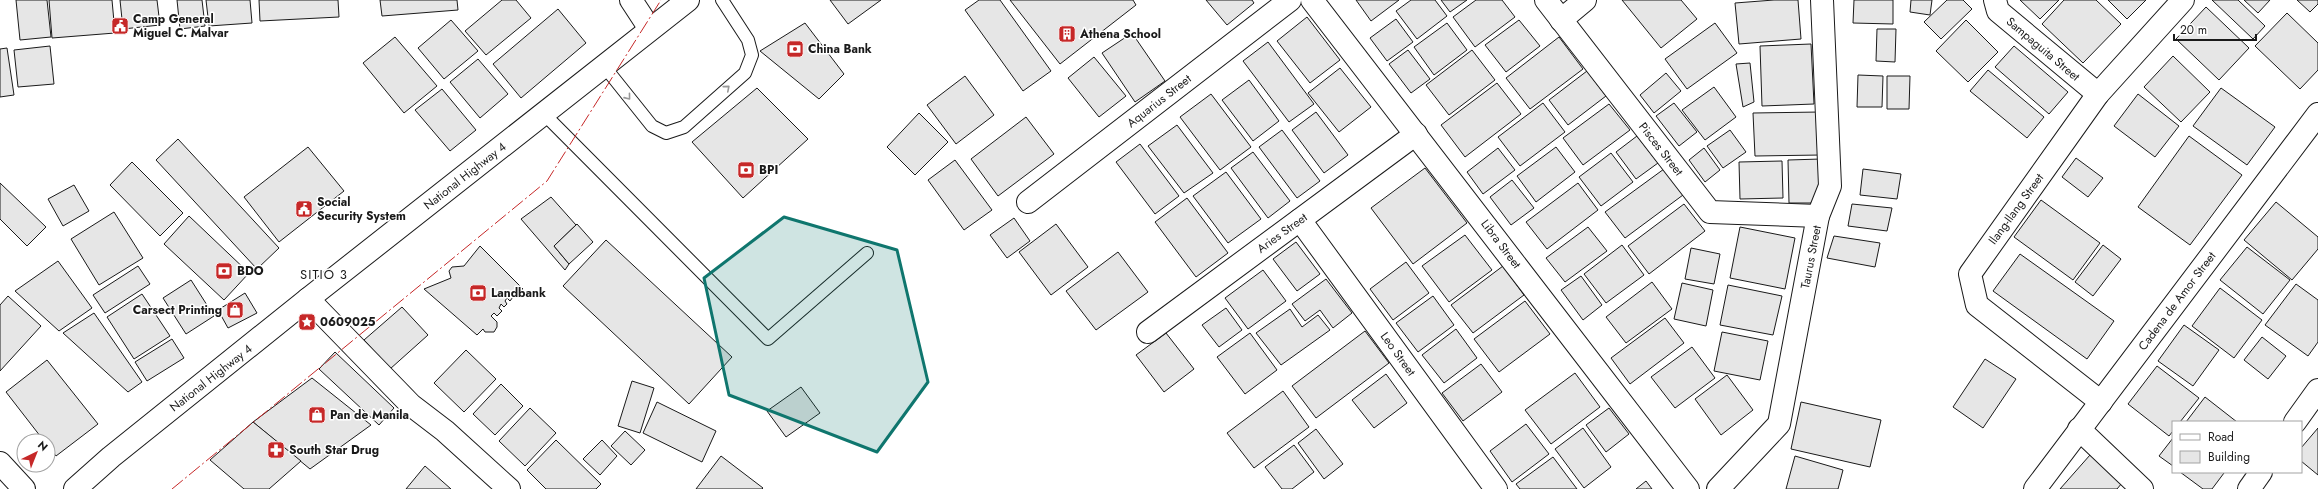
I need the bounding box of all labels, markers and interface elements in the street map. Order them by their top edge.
place label: Camp General Miguel C. Malvar [133,10,229,42]
street label: Sampaguita Street [2002,13,2084,85]
public building icon: Camp General Miguel C. Malvar [110,16,130,36]
scale bar [2174,16,2256,42]
text: 20 m [2180,21,2207,39]
building icon: Athena School [1057,24,1077,44]
place label: Athena School [1079,25,1161,43]
bank icon: China Bank [785,39,805,59]
place label: China Bank [808,40,872,58]
street label: Aquarius Street [1123,70,1195,132]
one-way arrow [722,86,730,93]
one-way arrow [623,92,630,99]
street label: Pisces Street [1634,118,1688,180]
street label: National Highway 4 [420,138,510,214]
bank icon: BPI [736,160,756,180]
place label: BPI [759,161,778,179]
street label: Ilang-Ilang Street [1984,170,2048,248]
place label: Social Security System [317,193,406,225]
public building icon: Social Security System [294,199,314,219]
street label: Aries Street [1253,208,1311,257]
street label: Libra Street [1477,216,1526,272]
street label: Taurus Street [1796,224,1826,290]
street label: Cadena de Amor Street [2134,248,2220,354]
bank icon: BDO [214,261,234,281]
place label: BDO [237,262,264,280]
district label: SITIO 3 [300,265,348,284]
bank icon: Landbank [468,283,488,303]
place label: Landbank [491,284,546,302]
shop icon: Carsect Printing [225,300,245,320]
place label: Carsect Printing [133,301,222,319]
place icon: 0609025 [297,312,317,332]
place label: 0609025 [320,313,376,331]
street label: Leo Street [1376,328,1420,380]
street label: National Highway 4 [166,340,256,416]
shop icon: Pan de Manila [307,405,327,425]
place label: Pan de Manila [330,406,409,424]
legend [2172,421,2302,473]
text: Road [2208,428,2234,446]
north arrow [16,433,56,473]
text: N [34,437,51,455]
pharmacy icon: South Star Drug [266,440,286,460]
place label: South Star Drug [289,441,379,459]
text: Building [2208,448,2250,466]

